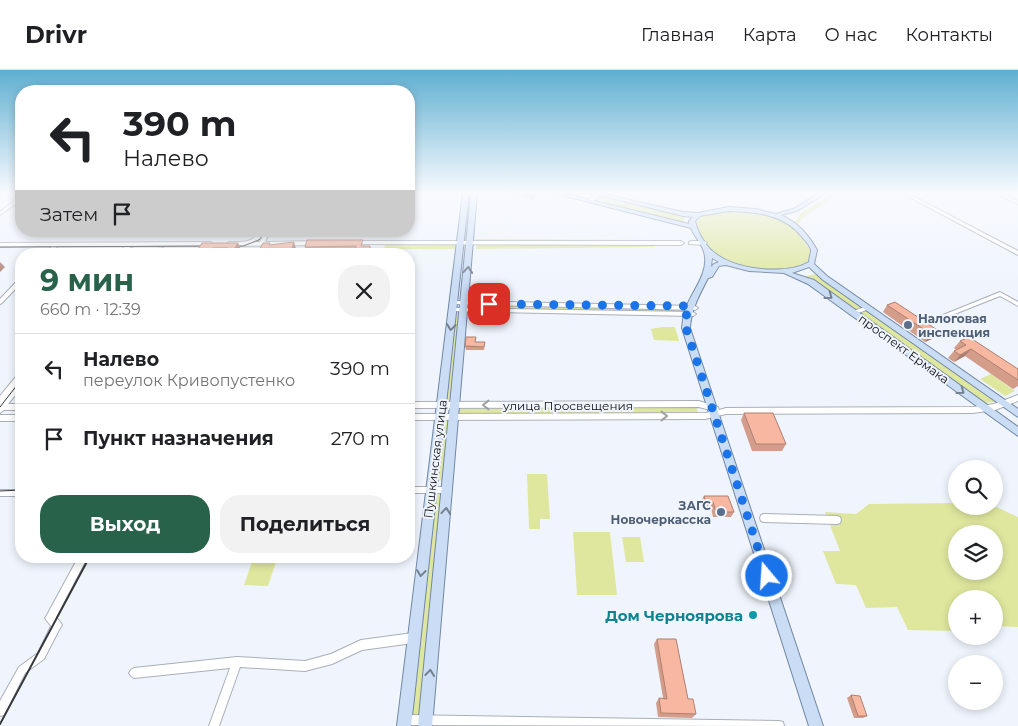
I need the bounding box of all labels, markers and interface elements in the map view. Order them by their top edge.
text: Drivr [25,20,87,49]
text: Главная [641,24,715,46]
text: Карта [743,24,797,46]
text: О нас [825,24,877,46]
text: Контакты [905,24,993,46]
text: 390 m [123,102,236,145]
icon: left [40,105,105,170]
text: Налево [123,145,209,172]
icon: arrive [108,200,136,228]
text: Затем [40,203,98,226]
text: 9 мин [40,262,134,299]
button: close [338,265,390,317]
one-way arrow [462,265,473,273]
pin [468,283,510,325]
icon: arrive [475,290,503,318]
one-way arrow [823,290,832,298]
text: 660 m · 12:39 [40,300,141,319]
street label: проспект Ермака [856,311,952,387]
place label: Налоговая инспекция [918,311,990,340]
marker: Налоговая инспекция [902,319,914,331]
one-way arrow [446,323,457,331]
text: Налево [83,348,159,371]
icon: left [40,355,68,383]
text: 390 m [330,357,390,380]
text: переулок Кривопустенко [83,371,295,390]
one-way arrow [955,385,964,393]
street label: улица Просвещения [502,398,633,413]
street label: Пушкинская улица [420,399,450,519]
one-way arrow [481,400,489,410]
one-way arrow [660,411,668,421]
icon: arrive [40,425,68,453]
text: Пункт назначения [83,427,274,450]
text: 270 m [331,427,390,450]
map controls [948,460,1003,710]
button: search [948,460,1003,515]
button: Выход [40,495,210,553]
button: Поделиться [220,495,390,553]
place label: ЗАГС Новочеркасска [611,498,711,527]
marker: ЗАГС Новочеркасска [715,506,727,518]
one-way arrow [440,507,451,515]
button: layers [948,525,1003,580]
position arrow [740,549,792,601]
one-way arrow [416,569,427,577]
button: + [948,590,1003,645]
place label: Дом Черноярова [605,606,743,625]
marker: Дом Черноярова [747,609,759,621]
button: − [948,655,1003,710]
one-way arrow [424,668,435,676]

